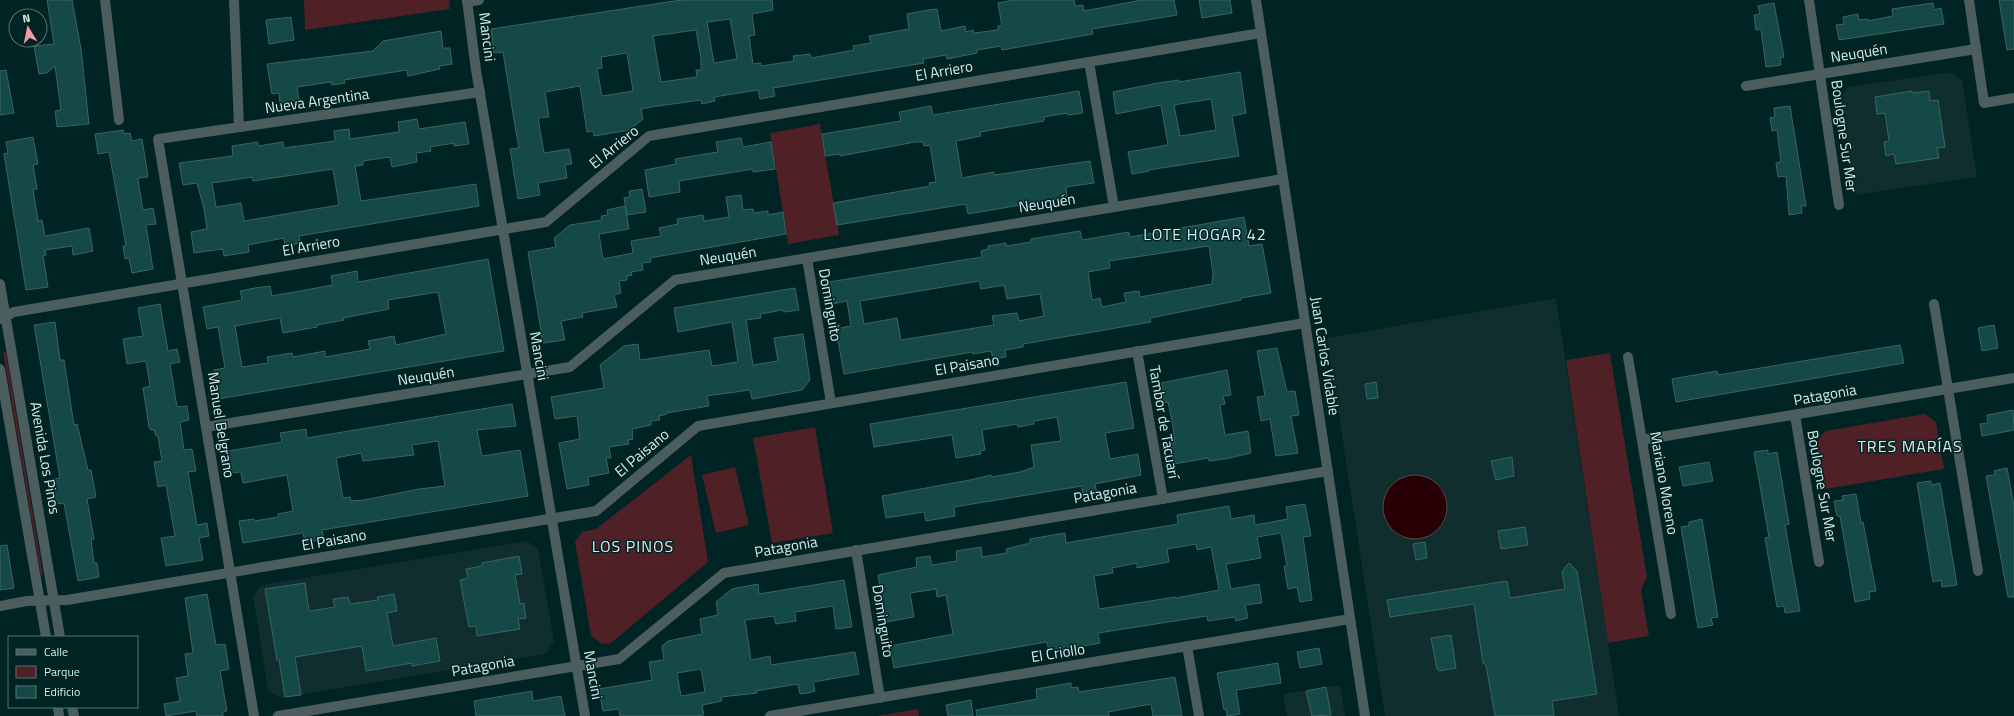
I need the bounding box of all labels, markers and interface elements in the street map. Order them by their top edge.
north arrow [8,8,48,48]
text: N [21,10,31,27]
street label: Mancini [473,11,502,63]
street label: Neuquén [1829,37,1889,68]
street label: El Arriero [913,54,975,87]
street label: Boulogne Sur Mer [1825,78,1864,193]
street label: Nueva Argentina [263,82,371,119]
street label: El Arriero [584,119,644,174]
street label: Neuquén [1017,187,1077,218]
district label: LOTE HOGAR 42 [1143,222,1267,246]
street label: El Arriero [280,229,342,262]
street label: Neuquén [698,240,758,271]
street label: Dominguito [813,267,848,343]
street label: Juan Carlos Vidable [1305,295,1346,417]
street label: Mancini [524,330,555,382]
street label: El Paisano [933,348,1001,381]
street label: Neuquén [396,360,456,391]
street label: Tambor de Tacuarí [1143,364,1186,482]
street label: Manuel Belgrano [202,370,241,480]
street label: Patagonia [1792,378,1859,411]
street label: Avenida Los Pinos [24,400,67,516]
street label: El Paisano [609,423,674,482]
street label: Boulogne Sur Mer [1801,428,1844,544]
street label: Mariano Moreno [1644,429,1685,536]
district label: TRES MARÍAS [1857,434,1963,458]
street label: Patagonia [1072,476,1139,509]
street label: El Paisano [300,523,368,556]
street label: Patagonia [753,530,820,563]
district label: LOS PINOS [592,534,674,558]
street label: Dominguito [866,583,901,659]
legend [8,636,138,708]
street label: El Criollo [1029,637,1087,668]
text: Calle [44,642,68,661]
street label: Patagonia [450,649,517,682]
street label: Mancini [578,649,609,701]
text: Parque [44,662,80,681]
text: Edificio [44,682,80,701]

